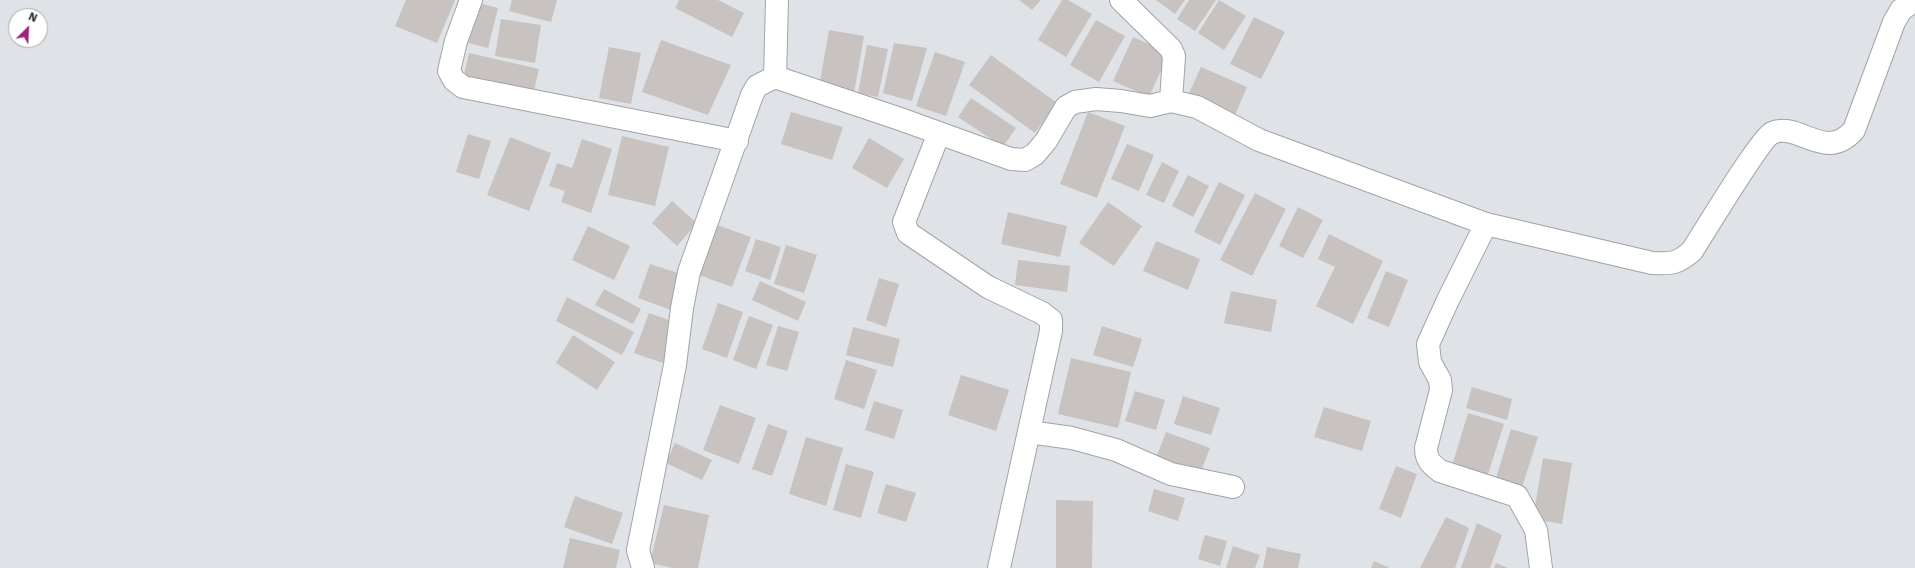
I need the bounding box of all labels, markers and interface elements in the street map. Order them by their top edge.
north arrow [8,8,48,48]
text: N [26,10,39,25]

